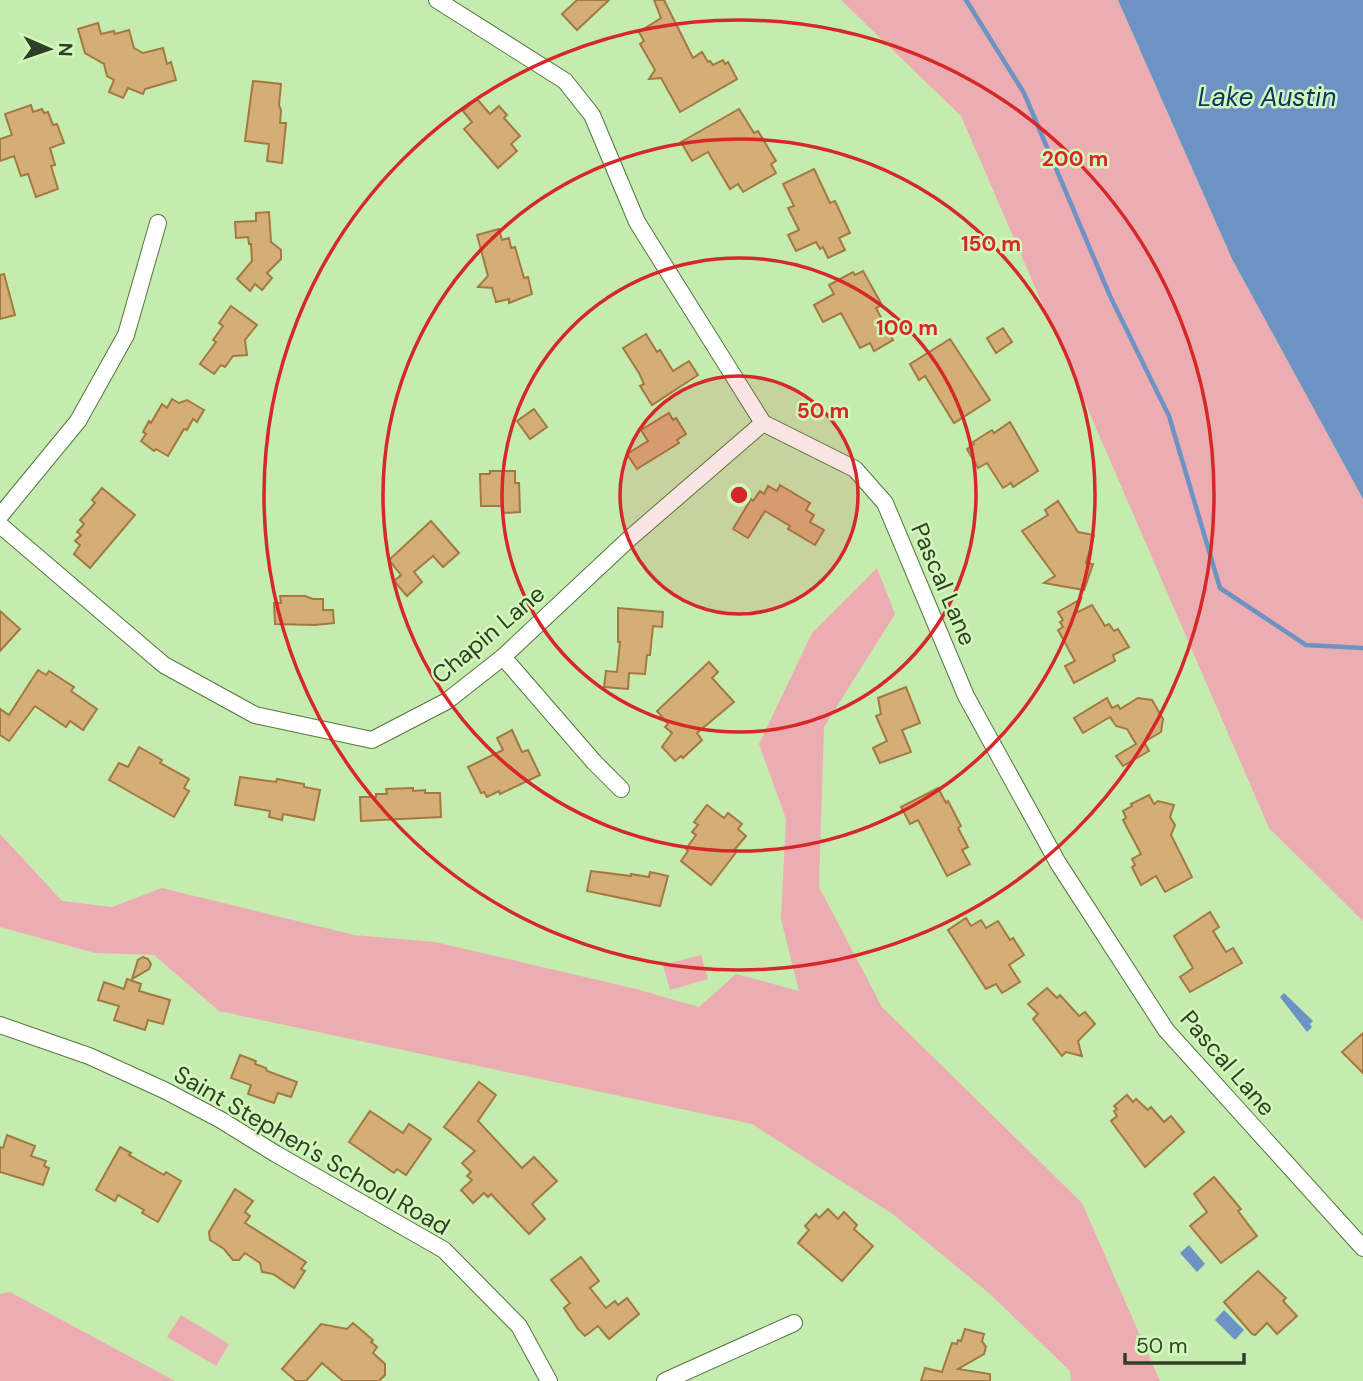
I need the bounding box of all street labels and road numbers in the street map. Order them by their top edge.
street label: Pascal Lane [904,518,984,650]
street label: Chapin Lane [425,578,551,690]
street label: Pascal Lane [1174,1004,1282,1122]
street label: Saint Stephen's School Road [168,1058,456,1242]

